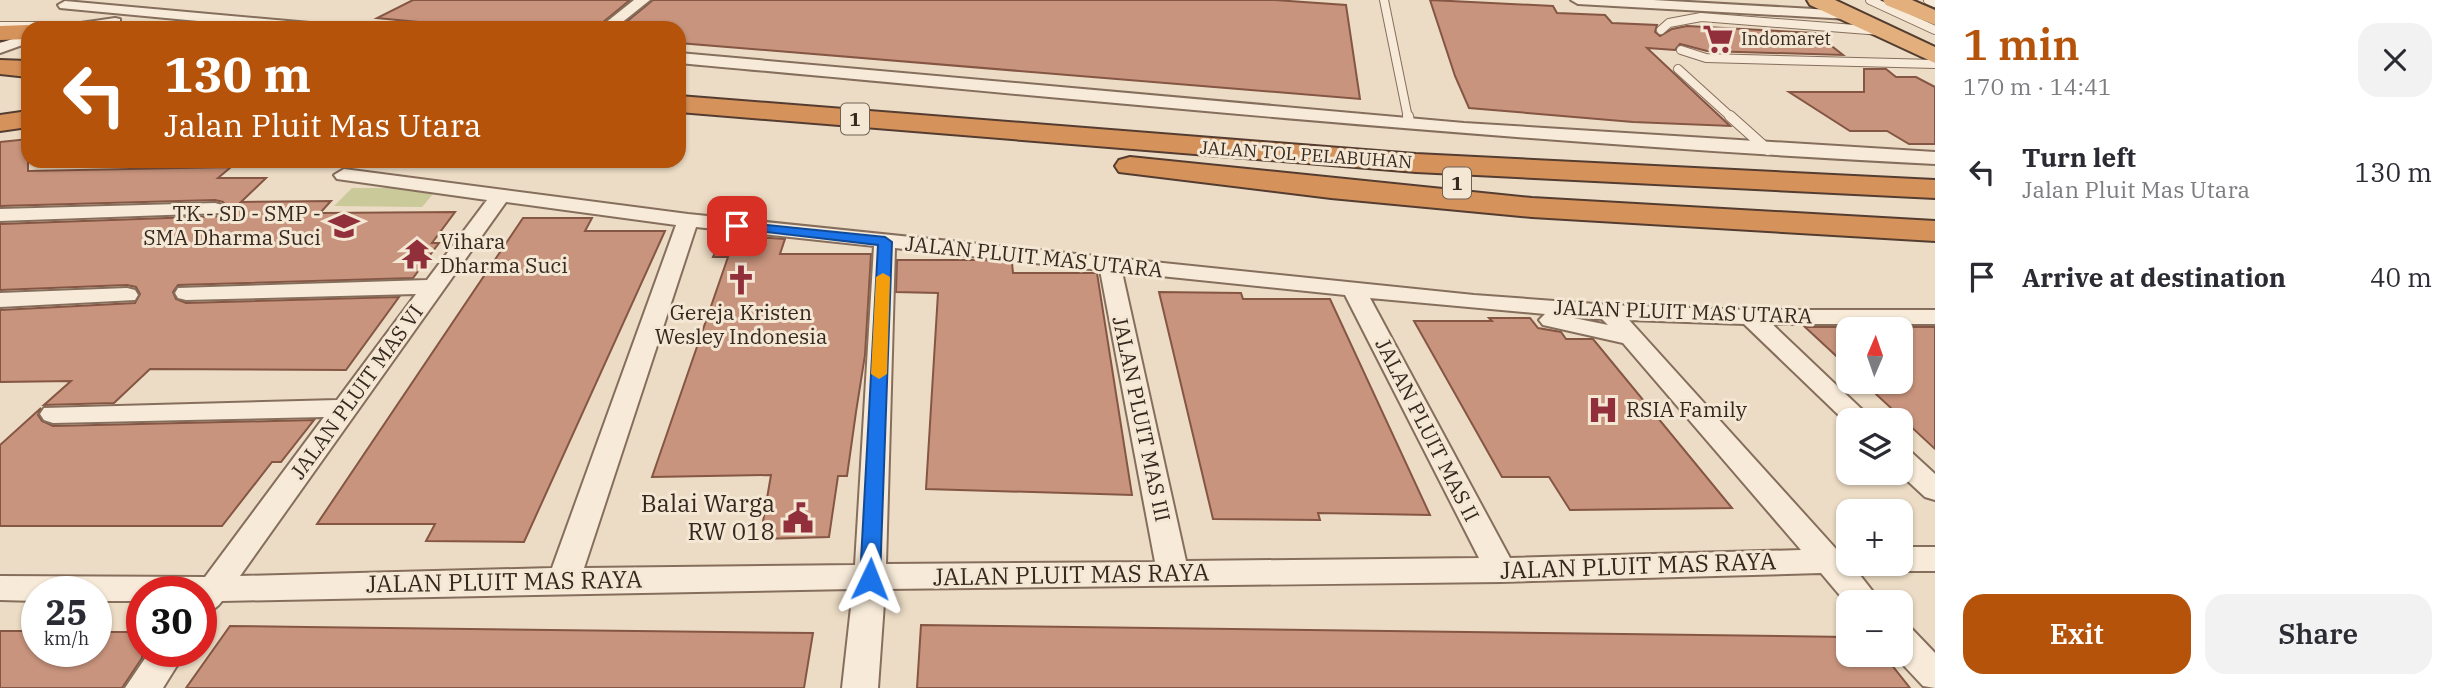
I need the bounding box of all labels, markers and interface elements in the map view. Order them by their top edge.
text: 1 min [1963,17,2080,72]
supermarket icon: Indomaret [1701,22,1735,56]
button: close [2358,23,2432,97]
place label: Indomaret [1741,27,1831,50]
text: 130 m [164,42,311,105]
icon: left [49,49,140,140]
text: 170 m · 14:41 [1963,71,2112,101]
text: Jalan Pluit Mas Utara [164,104,481,146]
road number: 1 [841,104,869,134]
street label: JALAN TOL PELABUHAN [1199,136,1413,173]
text: Turn left [2022,140,2136,174]
icon: left [1963,153,2001,191]
text: 130 m [2354,155,2432,189]
road number: 1 [1443,168,1471,198]
text: Jalan Pluit Mas Utara [2022,174,2250,204]
pin [707,196,767,256]
place label: TK - SD - SMP - SMA Dharma Suci [143,199,321,251]
icon: arrive [718,207,756,245]
school or university icon: TK - SD - SMP - SMA Dharma Suci [327,209,361,243]
place label: Vihara Dharma Suci [440,227,568,279]
street label: JALAN PLUIT MAS UTARA [904,229,1165,284]
temple icon: Vihara Dharma Suci [400,237,434,271]
icon: arrive [1963,258,2001,296]
text: Arrive at destination [2022,260,2286,294]
text: 40 m [2370,260,2432,294]
church icon: Gereja Kristen Wesley Indonesia [724,263,758,297]
street label: JALAN PLUIT MAS UTARA [1553,292,1813,330]
place label: Gereja Kristen Wesley Indonesia [655,298,827,350]
street label: JALAN PLUIT MAS VI [283,299,429,484]
street label: JALAN PLUIT MAS III [1106,313,1177,524]
north arrow [1836,317,1913,394]
map controls [1836,317,1913,667]
street label: JALAN PLUIT MAS II [1369,333,1486,526]
hospital icon: RSIA Family [1586,393,1620,427]
place label: RSIA Family [1626,395,1748,423]
button: layers [1836,408,1913,485]
place label: Balai Warga RW 018 [641,487,775,547]
button: + [1836,499,1913,576]
public building icon: Balai Warga RW 018 [781,501,815,535]
position arrow [833,542,907,616]
street label: JALAN PLUIT MAS RAYA [1499,544,1777,586]
street label: JALAN PLUIT MAS RAYA [932,556,1210,592]
street label: JALAN PLUIT MAS RAYA [365,563,643,599]
speed limit sign: 30 [126,576,217,667]
text: 25 [45,589,88,635]
button: − [1836,590,1913,667]
button: Exit [1963,594,2191,674]
button: Share [2205,594,2432,674]
text: km/h [44,627,89,650]

